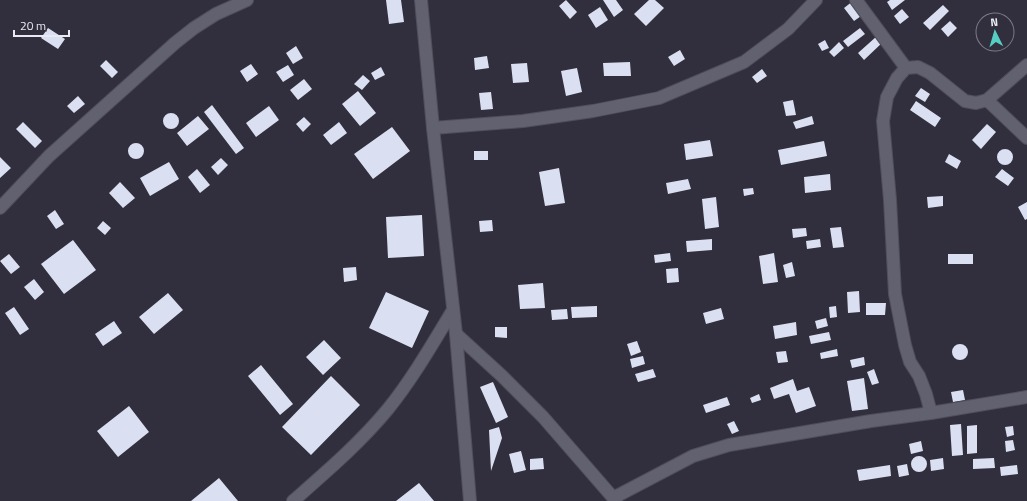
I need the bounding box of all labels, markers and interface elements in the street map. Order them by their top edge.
scale bar [14,12,69,38]
north arrow [975,12,1015,52]
text: N [990,14,999,30]
text: 20 m [20,16,46,35]

